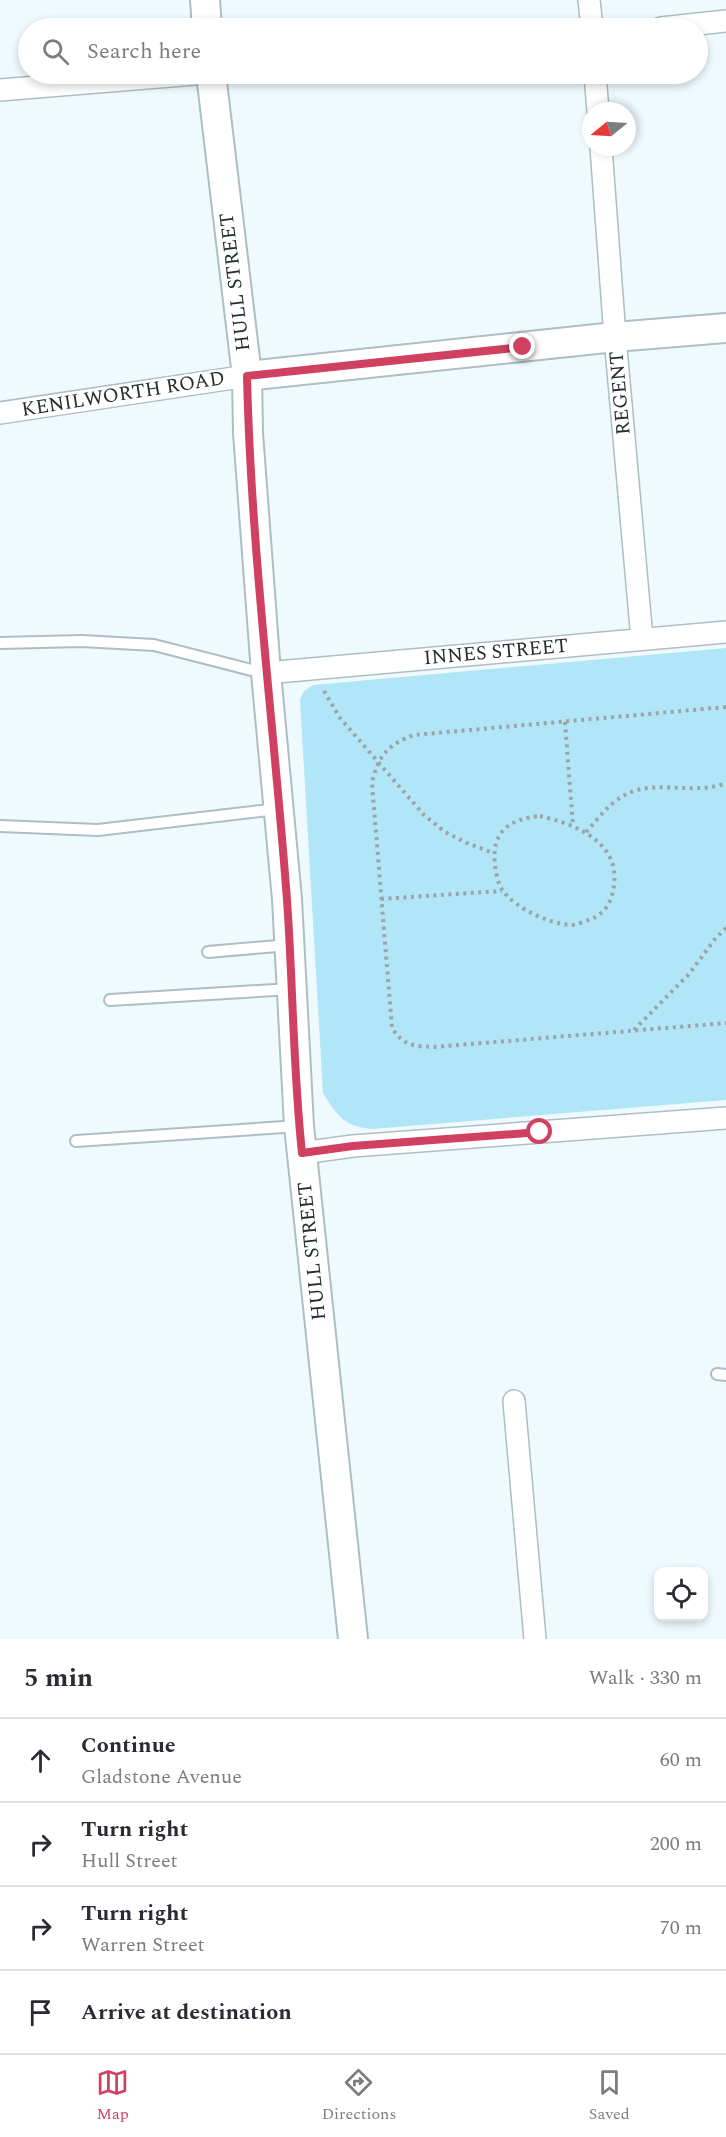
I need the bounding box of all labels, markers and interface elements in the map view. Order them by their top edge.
search box [18,18,708,84]
icon: search [39,35,72,68]
text: Search here [87,35,201,68]
north arrow [582,102,636,156]
street label: HULL STREET [212,211,258,353]
route end [509,333,535,359]
street label: REGENT [601,350,639,436]
street label: KENILWORTH ROAD [19,363,227,425]
street label: INNES STREET [423,631,569,673]
route start [526,1118,552,1144]
street label: HULL STREET [290,1180,334,1322]
map controls [654,1567,708,1621]
button: locate [654,1567,708,1621]
text: 5 min [24,1658,93,1698]
text: Walk · 330 m [589,1663,702,1693]
text: Continue [81,1729,176,1762]
icon: ahead [24,1744,57,1777]
text: 60 m [660,1745,702,1775]
text: Gladstone Avenue [81,1762,242,1792]
text: Turn right [81,1813,188,1846]
icon: right [24,1828,57,1861]
text: 200 m [650,1829,702,1859]
text: Hull Street [81,1846,178,1876]
text: Turn right [81,1897,188,1930]
icon: right [24,1912,57,1945]
text: 70 m [660,1913,702,1943]
text: Warren Street [81,1930,205,1960]
icon: arrive [24,1996,57,2029]
text: Arrive at destination [81,1996,292,2029]
tab: Map [96,2066,129,2126]
tab: Directions [322,2066,396,2126]
tab: Saved [589,2066,630,2126]

